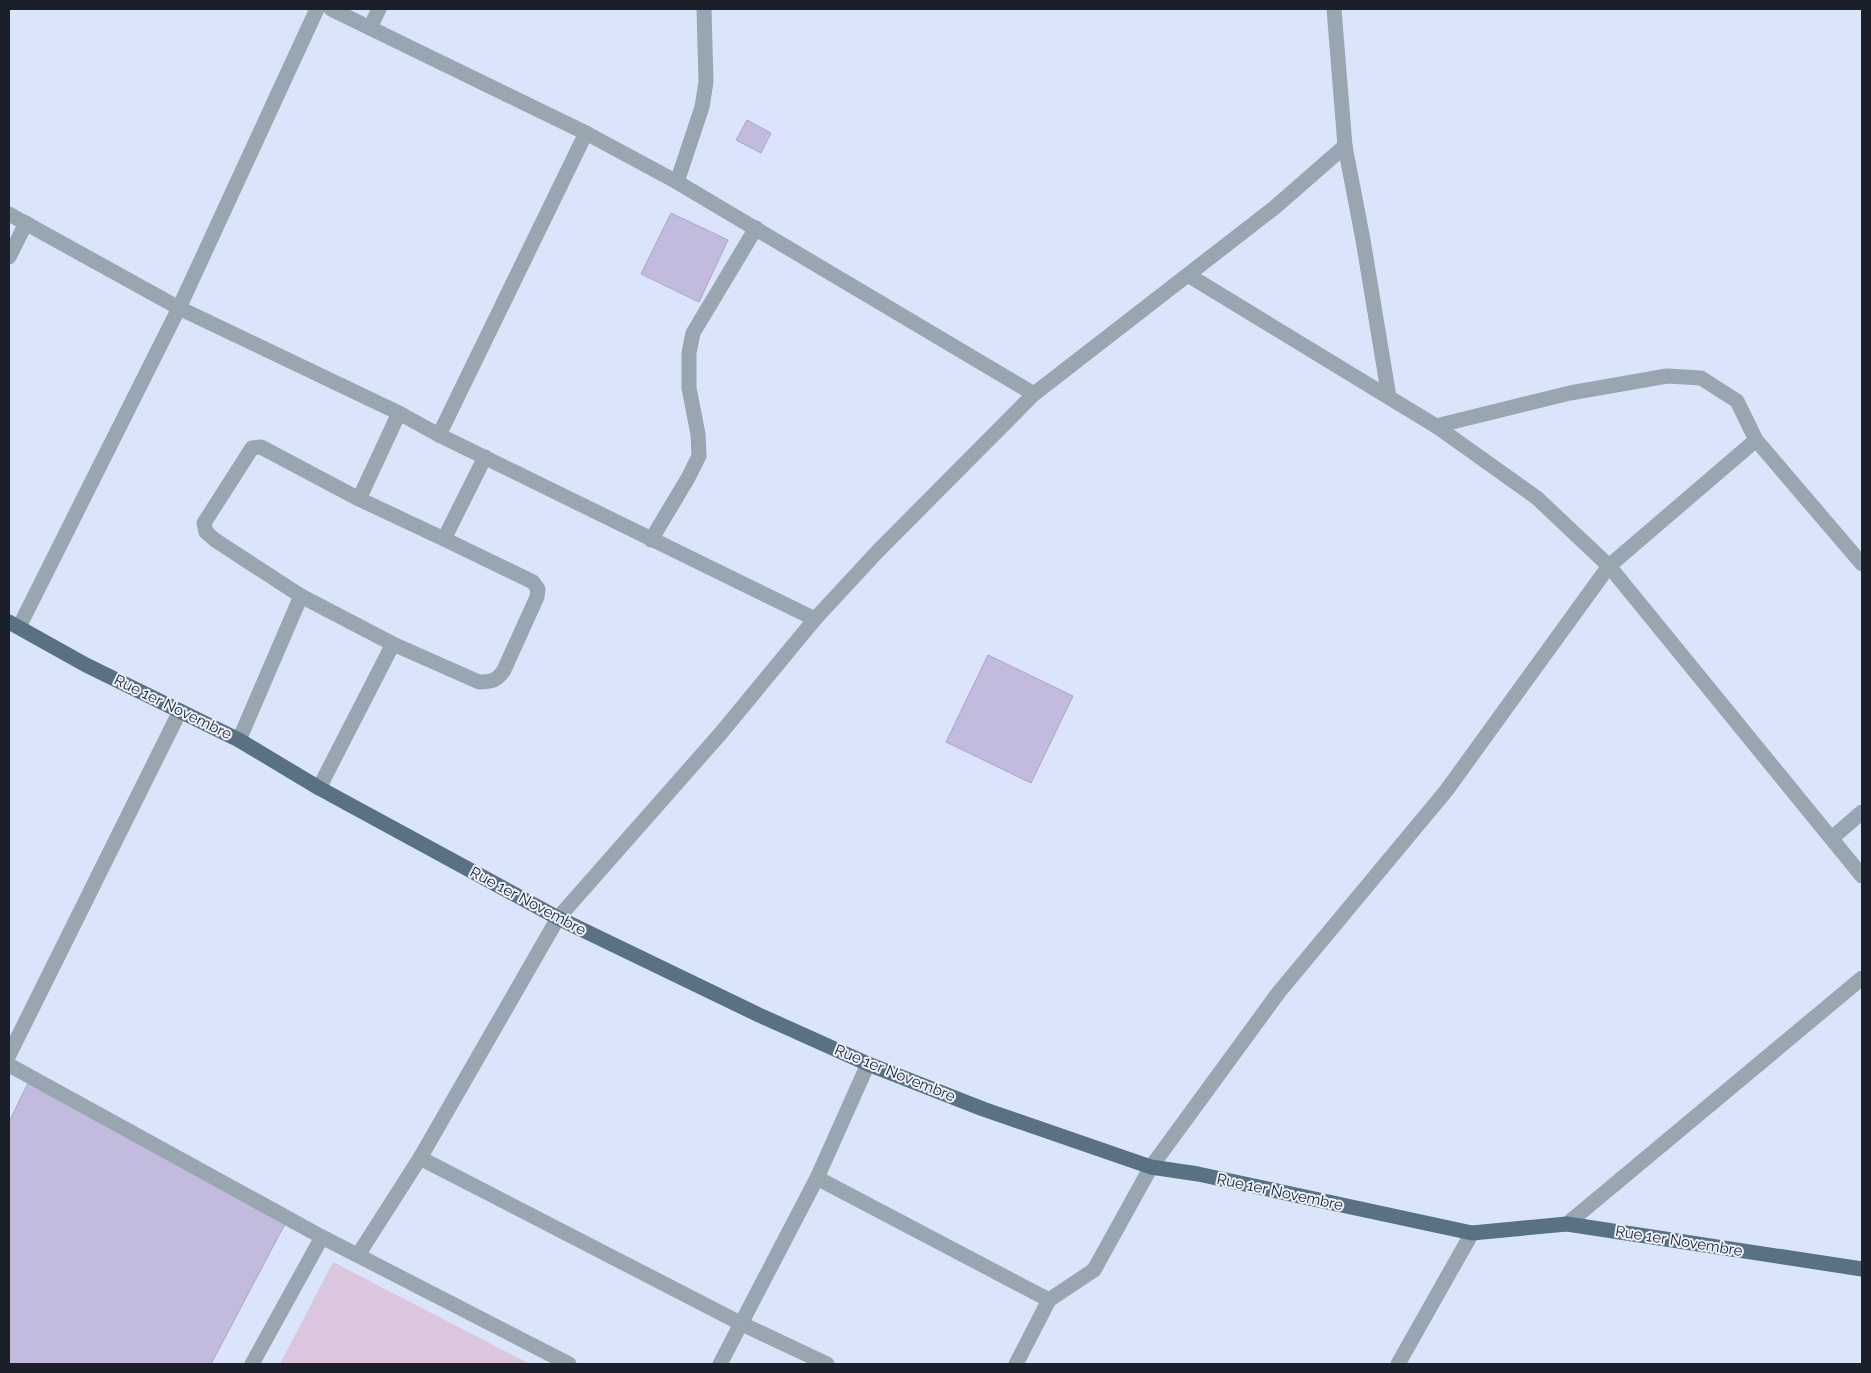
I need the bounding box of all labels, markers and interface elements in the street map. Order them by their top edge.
street label: Rue 1er Novembre [111,671,235,743]
street label: Rue 1er Novembre [467,863,589,939]
street label: Rue 1er Novembre [832,1041,958,1106]
street label: Rue 1er Novembre [1215,1170,1345,1214]
street label: Rue 1er Novembre [1614,1222,1744,1260]

